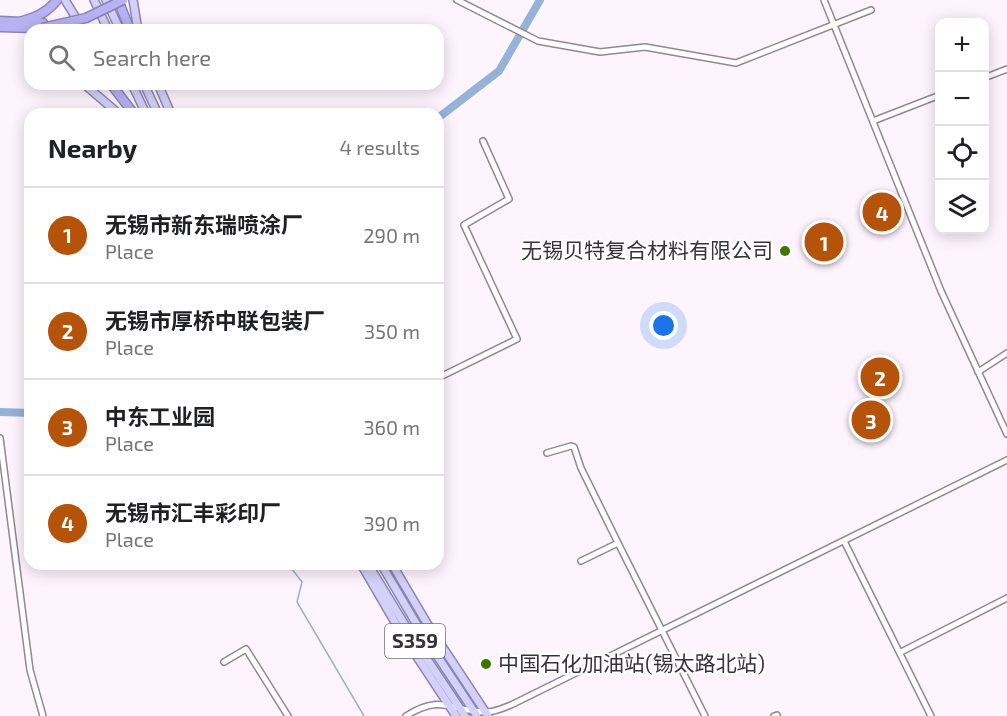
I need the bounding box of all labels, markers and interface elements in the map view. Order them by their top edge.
map controls [935,18,989,234]
button: + [935,18,989,72]
search box [24,24,444,90]
icon: search [45,41,78,74]
text: Search here [93,44,211,70]
button: − [935,72,989,126]
button: locate [935,126,989,180]
text: Nearby [48,132,137,163]
text: 4 results [340,135,420,159]
button: layers [935,180,989,234]
pin: 4 [862,190,902,234]
text: 无锡市新东瑞喷涂厂 [105,211,303,237]
pin: 1 [804,220,844,264]
text: 1 [63,223,72,247]
text: 290 m [363,223,420,247]
place label: 无锡贝特复合材料有限公司 [521,237,773,262]
text: Place [105,239,154,263]
marker: 无锡贝特复合材料有限公司 [778,244,792,258]
text: 无锡市厚桥中联包装厂 [105,307,325,333]
your location [649,311,678,340]
text: 2 [62,319,73,343]
text: 350 m [364,319,420,343]
text: Place [105,335,154,359]
pin: 2 [860,354,900,400]
pin: 3 [852,398,890,442]
text: 中东工业园 [105,403,215,429]
text: 3 [62,415,73,439]
text: 360 m [363,415,420,439]
text: Place [105,431,154,455]
text: 无锡市汇丰彩印厂 [105,499,281,525]
text: 4 [61,511,74,535]
text: 390 m [363,511,420,535]
text: Place [105,527,154,551]
road number: S359 [385,624,445,658]
place label: 中国石化加油站(锡太路北站) [498,650,765,675]
marker: 中国石化加油站(锡太路北站) [479,657,493,671]

